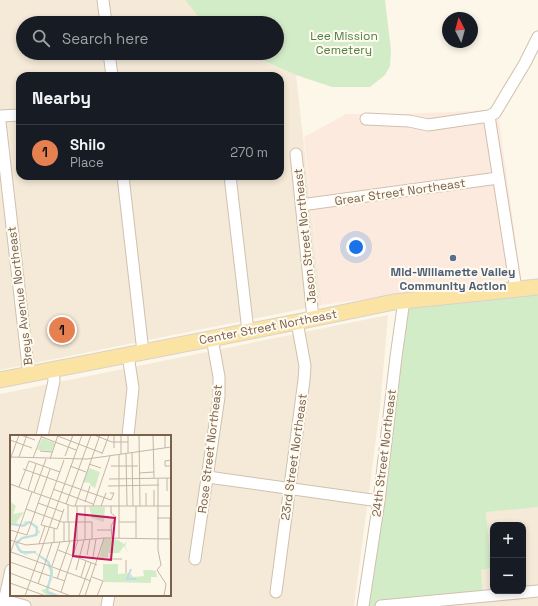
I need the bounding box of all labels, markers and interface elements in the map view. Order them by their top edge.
north arrow [442,12,478,48]
search box [16,16,284,60]
icon: search [30,27,52,49]
park label: Lee Mission Cemetery [310,28,378,58]
text: Search here [62,29,148,48]
text: Nearby [32,87,91,109]
text: Shilo [70,135,106,154]
text: 1 [42,144,48,161]
text: 270 m [230,144,268,161]
text: Place [70,154,104,171]
street label: Jason Street Northeast [290,168,320,304]
street label: Grear Street Northeast [334,175,466,209]
street label: Breys Avenue Northeast [4,226,36,366]
your location [346,237,366,257]
marker: Mid-Willamette Valley Community Action [448,253,458,263]
place label: Mid-Willamette Valley Community Action [391,264,515,294]
street label: Center Street Northeast [198,306,338,348]
pin: 1 [49,315,75,345]
street label: Rose Street Northeast [194,384,226,514]
street label: 24th Street Northeast [368,388,400,518]
street label: 23rd Street Northeast [277,393,311,521]
inset map [10,435,171,596]
map controls [490,522,526,594]
button: + [490,522,526,558]
button: − [490,558,526,594]

